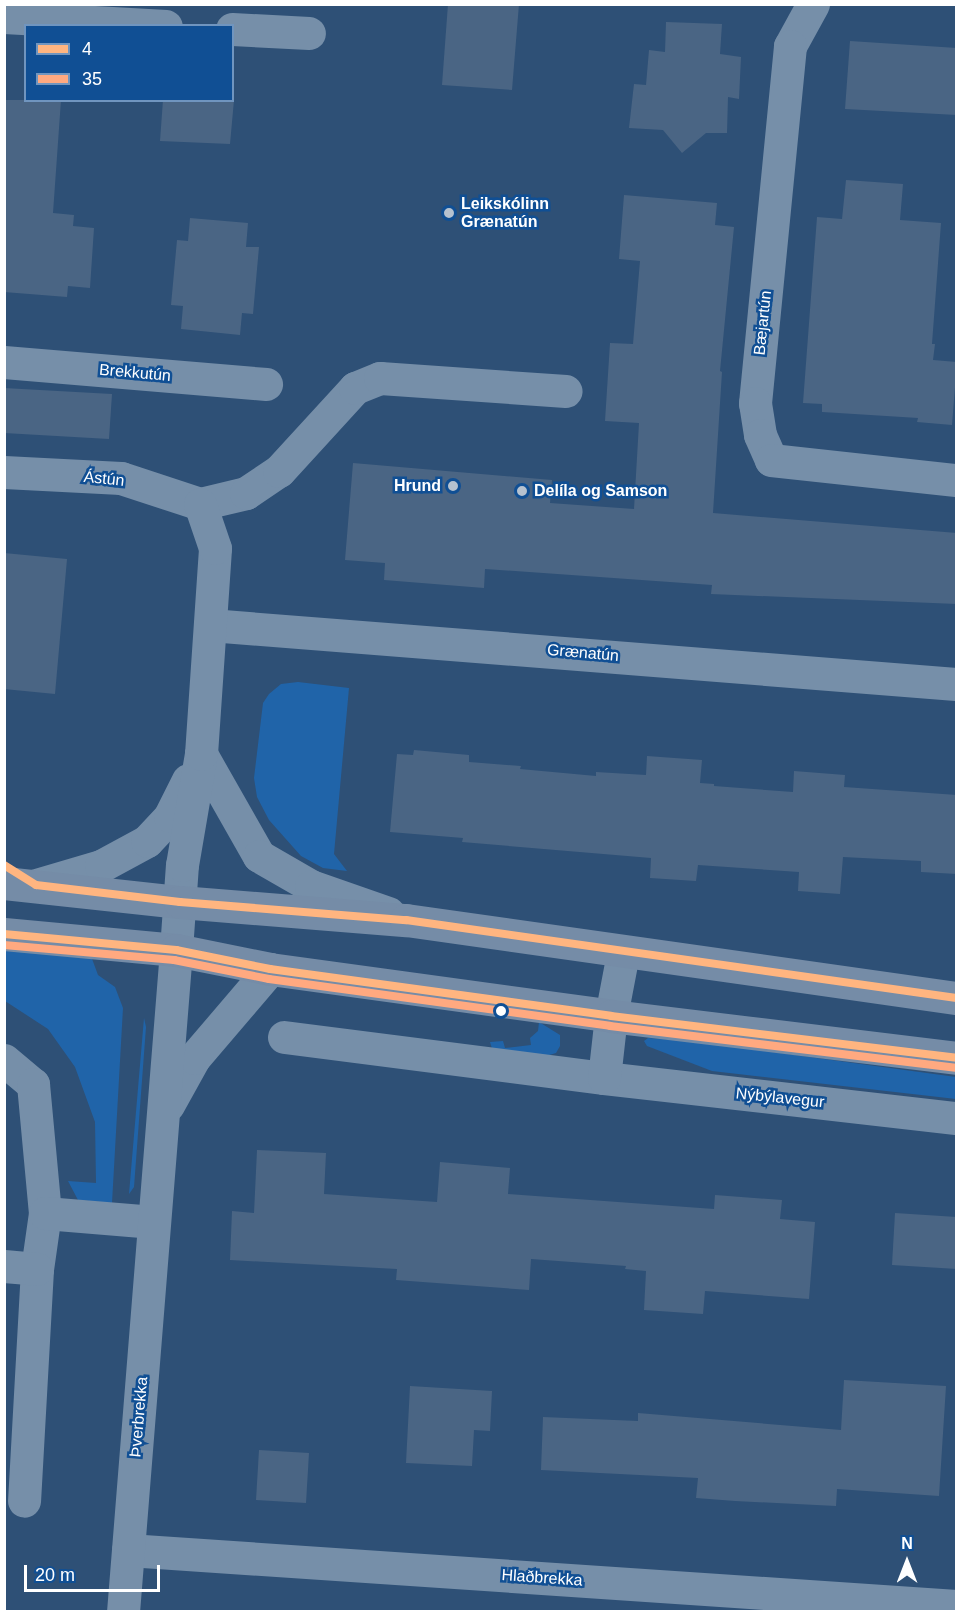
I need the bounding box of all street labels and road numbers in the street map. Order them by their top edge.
street label: Bæjartún [750,290,776,356]
street label: Brekkutún [98,360,172,386]
street label: Ástún [83,467,125,491]
street label: Grænatún [546,640,620,666]
street label: Nýbýlavegur [735,1084,825,1112]
street label: Þverbrekka [126,1376,152,1458]
street label: Hlaðbrekka [501,1566,583,1590]

